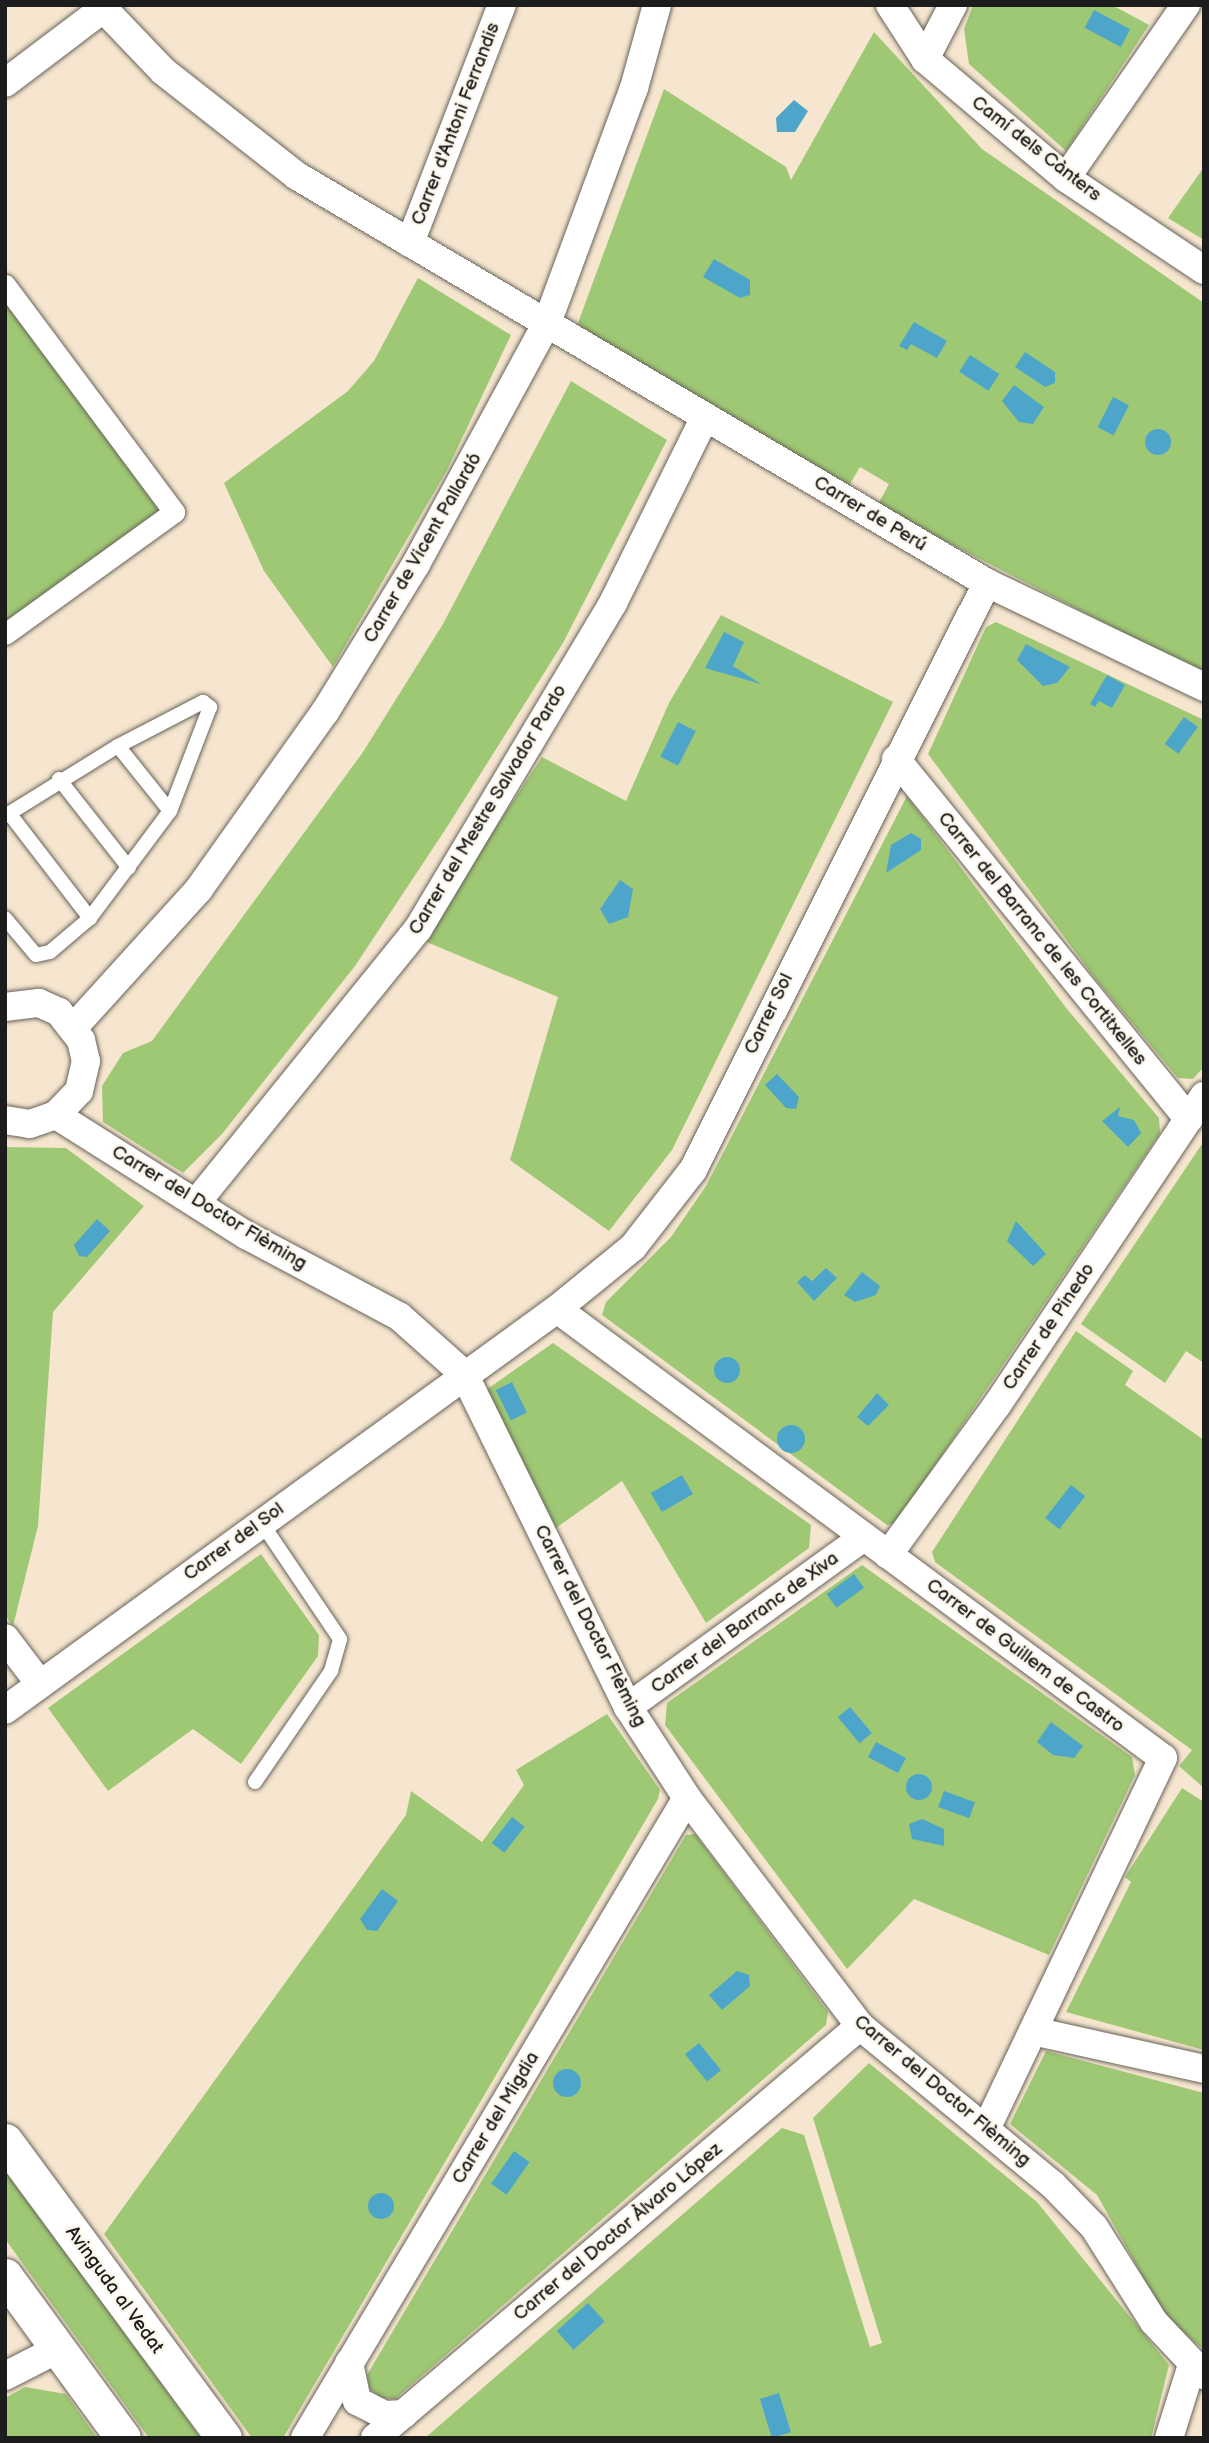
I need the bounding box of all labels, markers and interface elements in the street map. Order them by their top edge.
street label: Carrer d'Antoni Ferrandis [407,20,505,228]
street label: Camí dels Cànters [967,91,1105,207]
street label: Carrer de Vicent Pallardó [359,449,487,647]
street label: Carrer de Perú [809,471,931,557]
street label: Carrer del Mestre Salvador Pardo [404,681,572,939]
street label: Carrer del Barranc de les Cortitxelles [933,808,1151,1070]
street label: Carrer Sol [740,970,798,1058]
street label: Carrer del Doctor Flèming [107,1141,311,1275]
street label: Carrer de Pinedo [998,1259,1100,1395]
street label: Carrer del Sol [179,1498,289,1586]
street label: Carrer del Doctor Flèming [529,1521,651,1731]
street label: Carrer del Barranc de Xiva [646,1547,844,1699]
street label: Carrer de Guillem de Castro [922,1574,1128,1738]
street label: Carrer del Doctor Flèming [849,2010,1035,2172]
street label: Carrer del Migdia [448,2048,544,2188]
street label: Carrer del Doctor Àlvaro López [509,2138,727,2326]
street label: Avinguda al Vedat [60,2221,168,2359]

